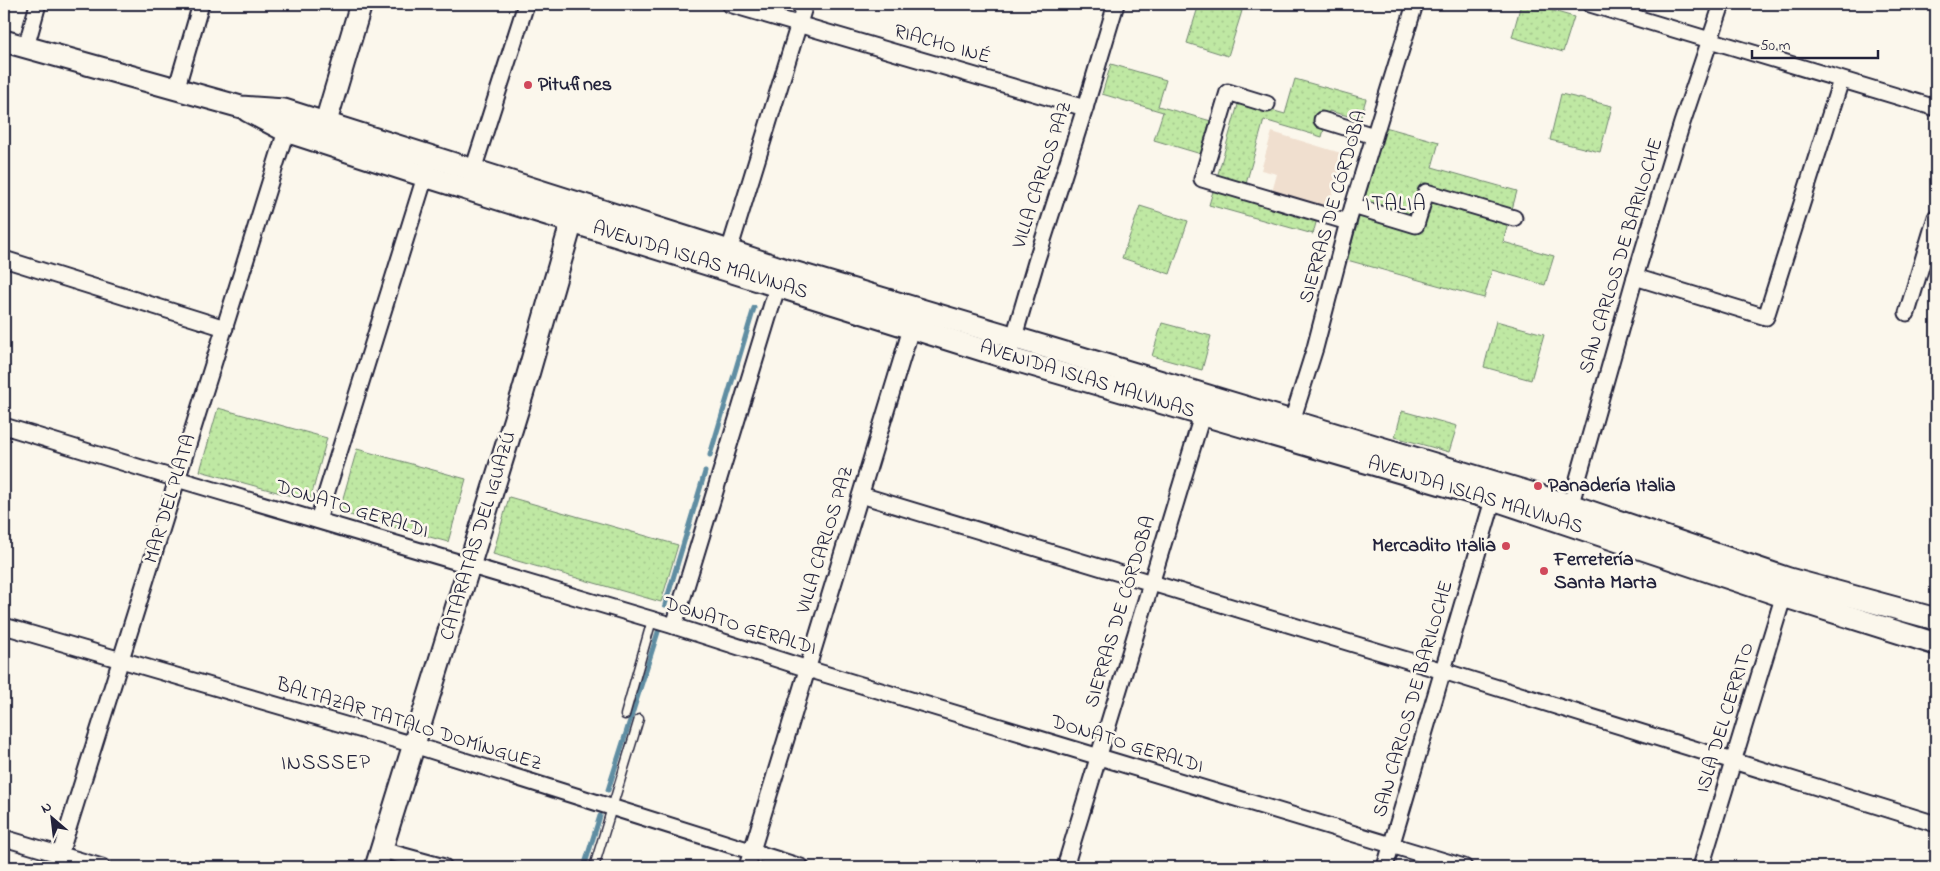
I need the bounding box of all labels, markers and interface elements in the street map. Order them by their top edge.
street label: RIACHO INÉ [890,17,994,73]
scale bar [1752,28,1879,60]
text: 50 m [1760,35,1791,57]
place label: Pitufines [538,71,612,100]
marker: Pitufines [522,79,534,91]
street label: VILLA CARLOS PAZ [1005,98,1080,253]
street label: SIERRAS DE CÓRDOBA [1293,107,1375,307]
street label: SAN CARLOS DE BARILOCHE [1572,135,1672,377]
district label: ITALIA [1365,190,1427,220]
street label: AVENIDA ISLAS MALVINAS [589,214,811,308]
street label: AVENIDA ISLAS MALVINAS [976,333,1198,427]
street label: CATARATAS DEL IGUAZÚ [433,428,525,644]
street label: MAR DEL PLATA [138,431,204,567]
street label: AVENIDA ISLAS MALVINAS [1364,449,1586,543]
street label: VILLA CARLOS PAZ [789,463,862,618]
place label: Panadería Italia [1548,472,1676,501]
street label: DONATO GERALDI [271,473,432,547]
marker: Panadería Italia [1532,480,1544,492]
street label: SIERRAS DE CÓRDOBA [1078,512,1164,712]
place label: Mercadito Italia [1372,532,1496,561]
marker: Mercadito Italia [1500,540,1512,552]
place label: Ferretería Santa Marta [1553,546,1657,598]
marker: Ferretería Santa Marta [1538,565,1550,577]
street label: SAN CARLOS DE BARILOCHE [1366,577,1462,821]
street label: DONATO GERALDI [659,590,820,664]
street label: ISLA DEL CERRITO [1689,639,1763,797]
street label: BALTAZAR TATALO DOMÍNGUEZ [272,670,546,779]
street label: DONATO GERALDI [1046,708,1207,782]
district label: INSSSEP [281,749,371,779]
north arrow [28,794,78,844]
text: N [37,796,56,819]

